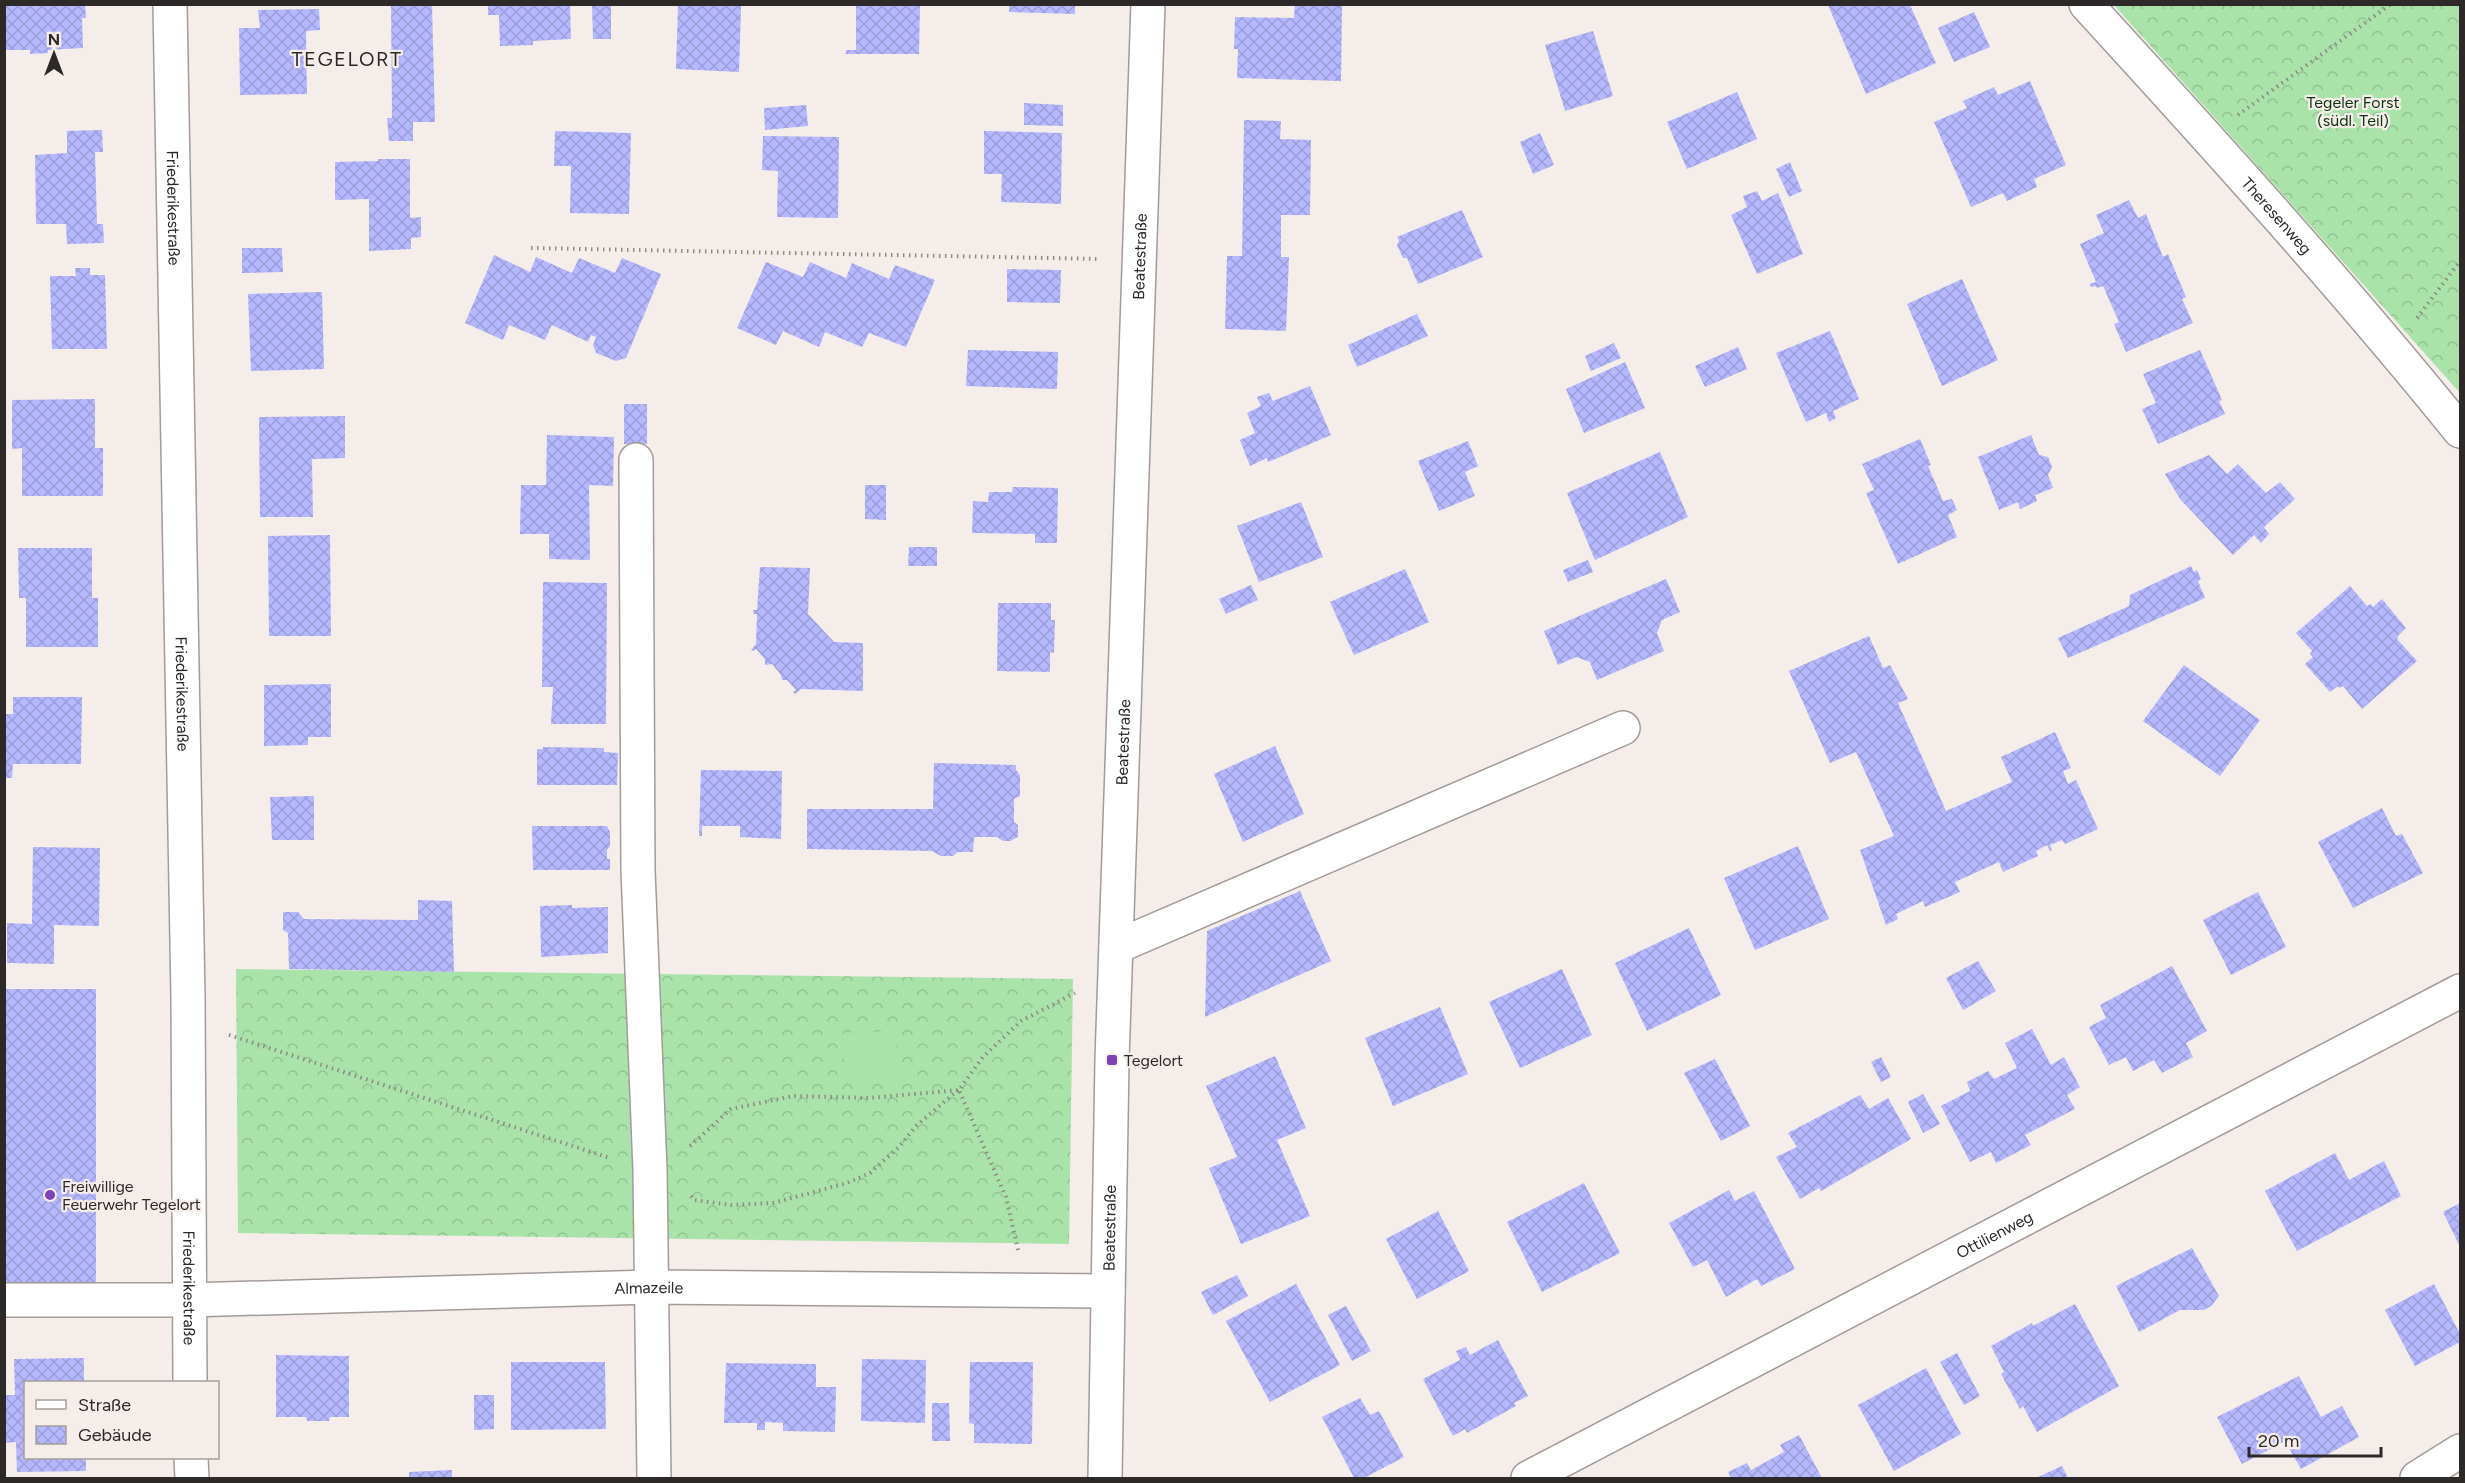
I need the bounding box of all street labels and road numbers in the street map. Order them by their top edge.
street label: Friederikestraße [163,150,184,266]
street label: Theresenweg [2238,173,2316,258]
street label: Beatestraße [1128,213,1150,300]
street label: Friederikestraße [172,636,193,752]
street label: Beatestraße [1112,699,1134,786]
street label: Beatestraße [1099,1184,1119,1271]
street label: Ottilienweg [1953,1207,2036,1262]
street label: Friederikestraße [180,1230,199,1346]
street label: Almazeile [614,1277,684,1298]

